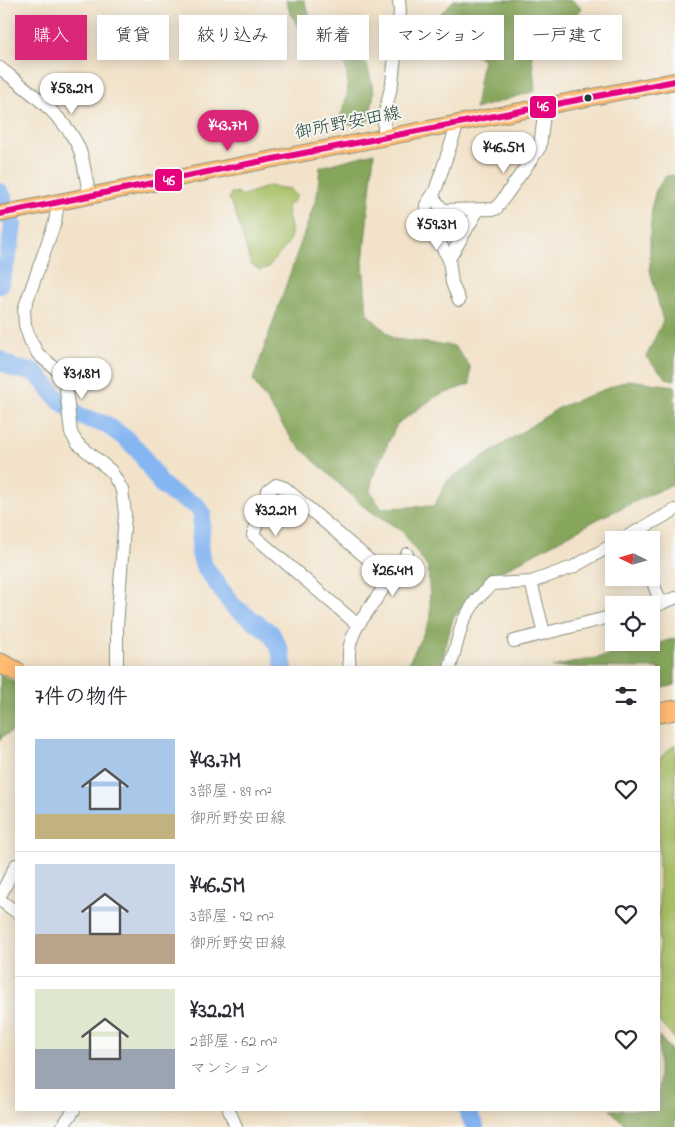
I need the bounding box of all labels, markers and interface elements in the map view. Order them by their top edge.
chip: 購入 [15,15,87,60]
chip: 賃貸 [97,15,169,60]
chip: 絞り込み [179,15,287,60]
chip: 新着 [297,15,369,60]
chip: マンション [379,15,504,60]
chip: 一戸建て [514,15,622,60]
pin: ¥58.2M [31,72,113,115]
text: ¥58.2M [51,77,93,101]
unlabelled marker [583,93,593,103]
line badge: 46 [529,95,557,119]
text: 46 [536,97,550,118]
street label: 御所野安田線 [293,101,403,147]
pin: ¥43.7M [187,110,269,152]
text: ¥43.7M [208,114,248,138]
pin: ¥46.5M [463,132,545,174]
text: ¥46.5M [483,136,525,160]
line badge: 46 [154,168,183,192]
text: 46 [162,171,176,192]
pin: ¥59.3M [396,208,478,251]
text: ¥59.3M [417,213,457,237]
pin: ¥31.8M [41,358,123,400]
text: ¥31.8M [64,362,100,386]
pin: ¥32.2M [235,494,317,537]
text: ¥32.2M [255,499,297,523]
north arrow [605,531,660,586]
map controls [605,531,660,651]
pin: ¥26.4M [352,554,434,597]
text: ¥26.4M [373,559,413,583]
button: locate [605,596,660,651]
icon: filters [612,682,640,710]
text: 7件の物件 [35,683,128,713]
text: ¥43.7M [190,747,241,777]
icon: home [75,759,135,819]
icon: heart [612,775,640,803]
text: 3部屋 · 89 m² [190,780,272,804]
text: 御所野安田線 [190,807,286,831]
text: ¥46.5M [190,872,245,902]
icon: home [75,884,135,944]
icon: heart [612,900,640,928]
text: 3部屋 · 92 m² [190,905,274,929]
text: 御所野安田線 [190,932,286,956]
text: ¥32.2M [190,997,245,1027]
icon: home [75,1009,135,1069]
icon: heart [612,1025,640,1053]
text: 2部屋 · 62 m² [190,1030,278,1054]
text: マンション [190,1057,269,1081]

